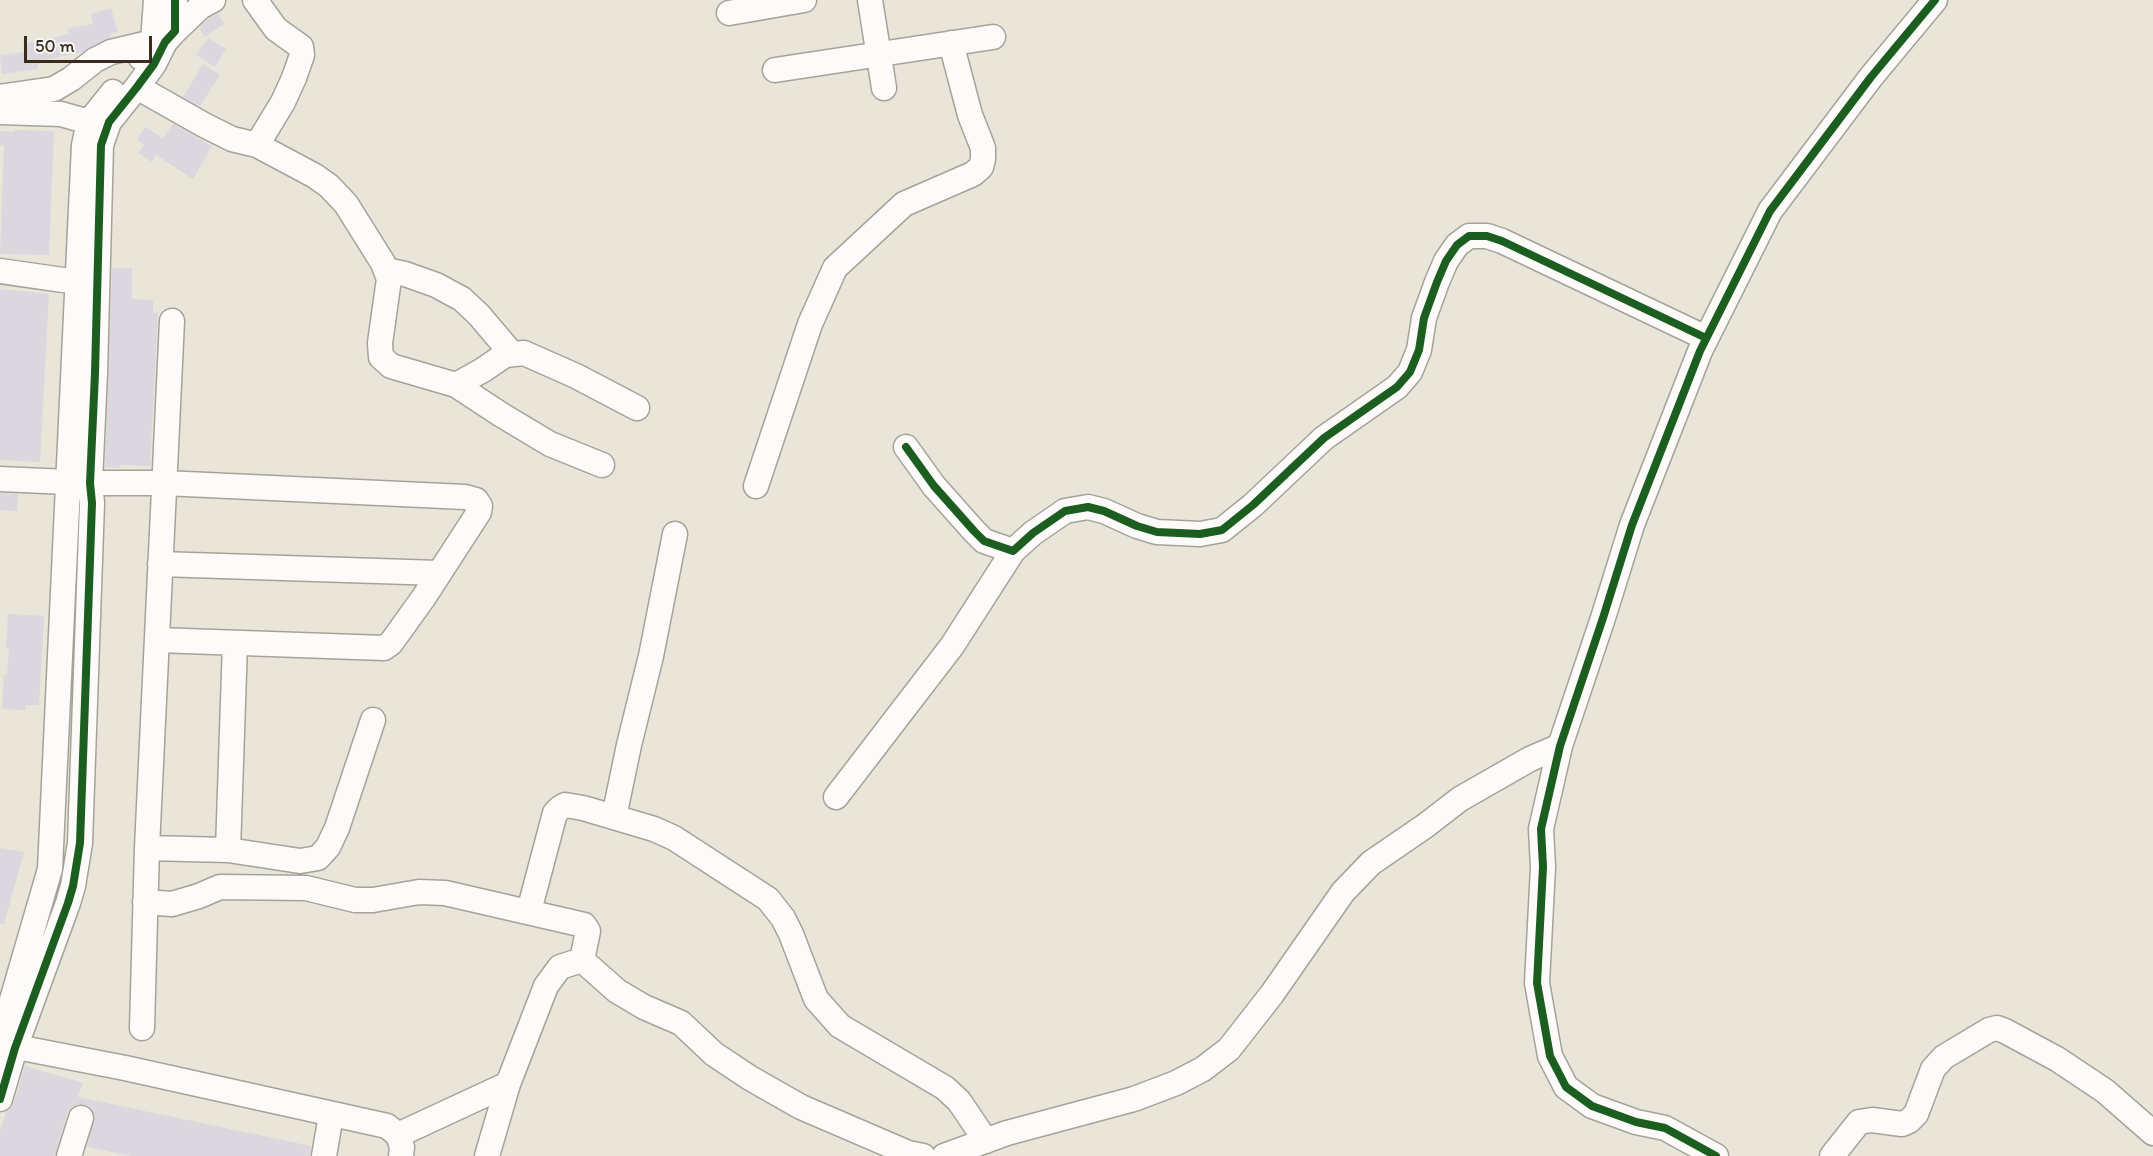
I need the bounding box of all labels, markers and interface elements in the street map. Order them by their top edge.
scale bar [27,24,154,62]
text: 50 m [35,35,75,57]

